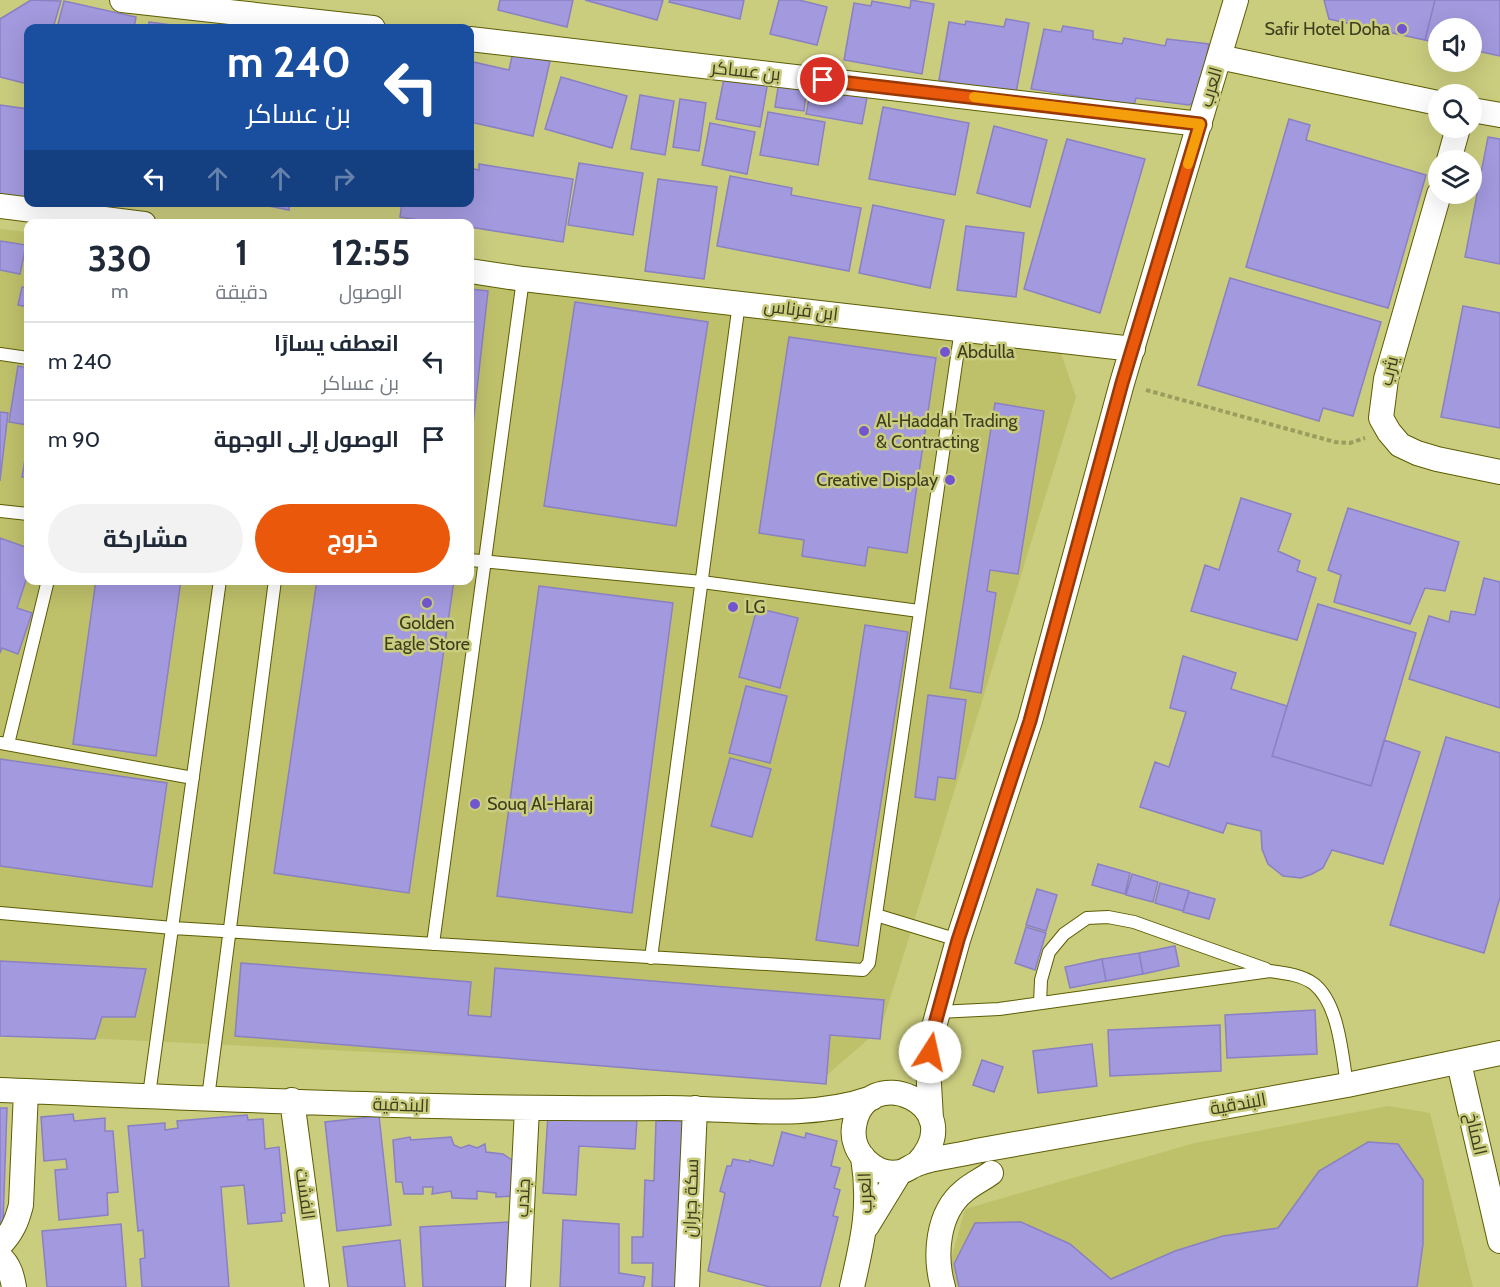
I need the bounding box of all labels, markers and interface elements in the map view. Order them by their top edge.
place label: Safir Hotel Doha [1264,18,1390,40]
map controls [1428,18,1482,204]
button: sound [1428,18,1482,72]
marker: Safir Hotel Doha [1395,22,1409,36]
text: 240 m [227,36,351,88]
icon: left [372,48,450,126]
pin [797,54,848,105]
street label: بن عساكر [709,56,782,86]
icon: arrive [806,63,839,96]
street label: العرب [1195,64,1227,110]
button: search [1428,84,1482,138]
text: بن عساكر [247,97,351,130]
button: layers [1428,150,1482,204]
icon: left [138,162,171,195]
icon: ahead [201,162,234,195]
icon: ahead [264,162,297,195]
icon: right [327,162,360,195]
text: 1 [235,230,248,274]
text: 12:55 [331,230,410,274]
text: 330 [88,236,152,280]
text: m [111,279,129,303]
text: دقيقة [216,280,268,304]
text: الوصول [339,280,403,304]
street label: ابن فرناس [763,295,839,325]
text: انعطف يسارًا [274,330,399,357]
place label: Abdulla [957,341,1015,363]
icon: left [417,345,450,378]
marker: Abdulla [938,345,952,359]
text: 240 m [48,348,112,375]
street label: يثرب [1375,354,1403,388]
text: بن عساكر [322,371,399,395]
place label: Al-Haddah Trading & Contracting [876,410,1019,453]
icon: arrive [417,423,450,456]
marker: Al-Haddah Trading & Contracting [857,424,871,438]
text: 90 m [48,426,100,453]
text: الوصول إلى الوجهة [214,426,399,453]
place label: Creative Display [816,469,938,491]
marker: Creative Display [943,473,957,487]
button: مشاركة [48,504,243,573]
button: خروج [255,504,450,573]
marker: Golden Eagle Store [420,596,434,610]
place label: LG [745,596,766,618]
marker: LG [726,600,740,614]
place label: Golden Eagle Store [384,612,470,655]
place label: Souq Al-Haraj [487,793,593,815]
marker: Souq Al-Haraj [468,797,482,811]
position arrow [898,1020,962,1084]
street label: البندقية [1208,1088,1268,1120]
street label: البندقية [372,1093,430,1117]
street label: المناخ [1459,1111,1492,1158]
street label: سكة جبران [679,1158,703,1238]
street label: الفشت [291,1167,319,1221]
street label: العرب [853,1172,877,1214]
street label: جندب [511,1178,535,1218]

